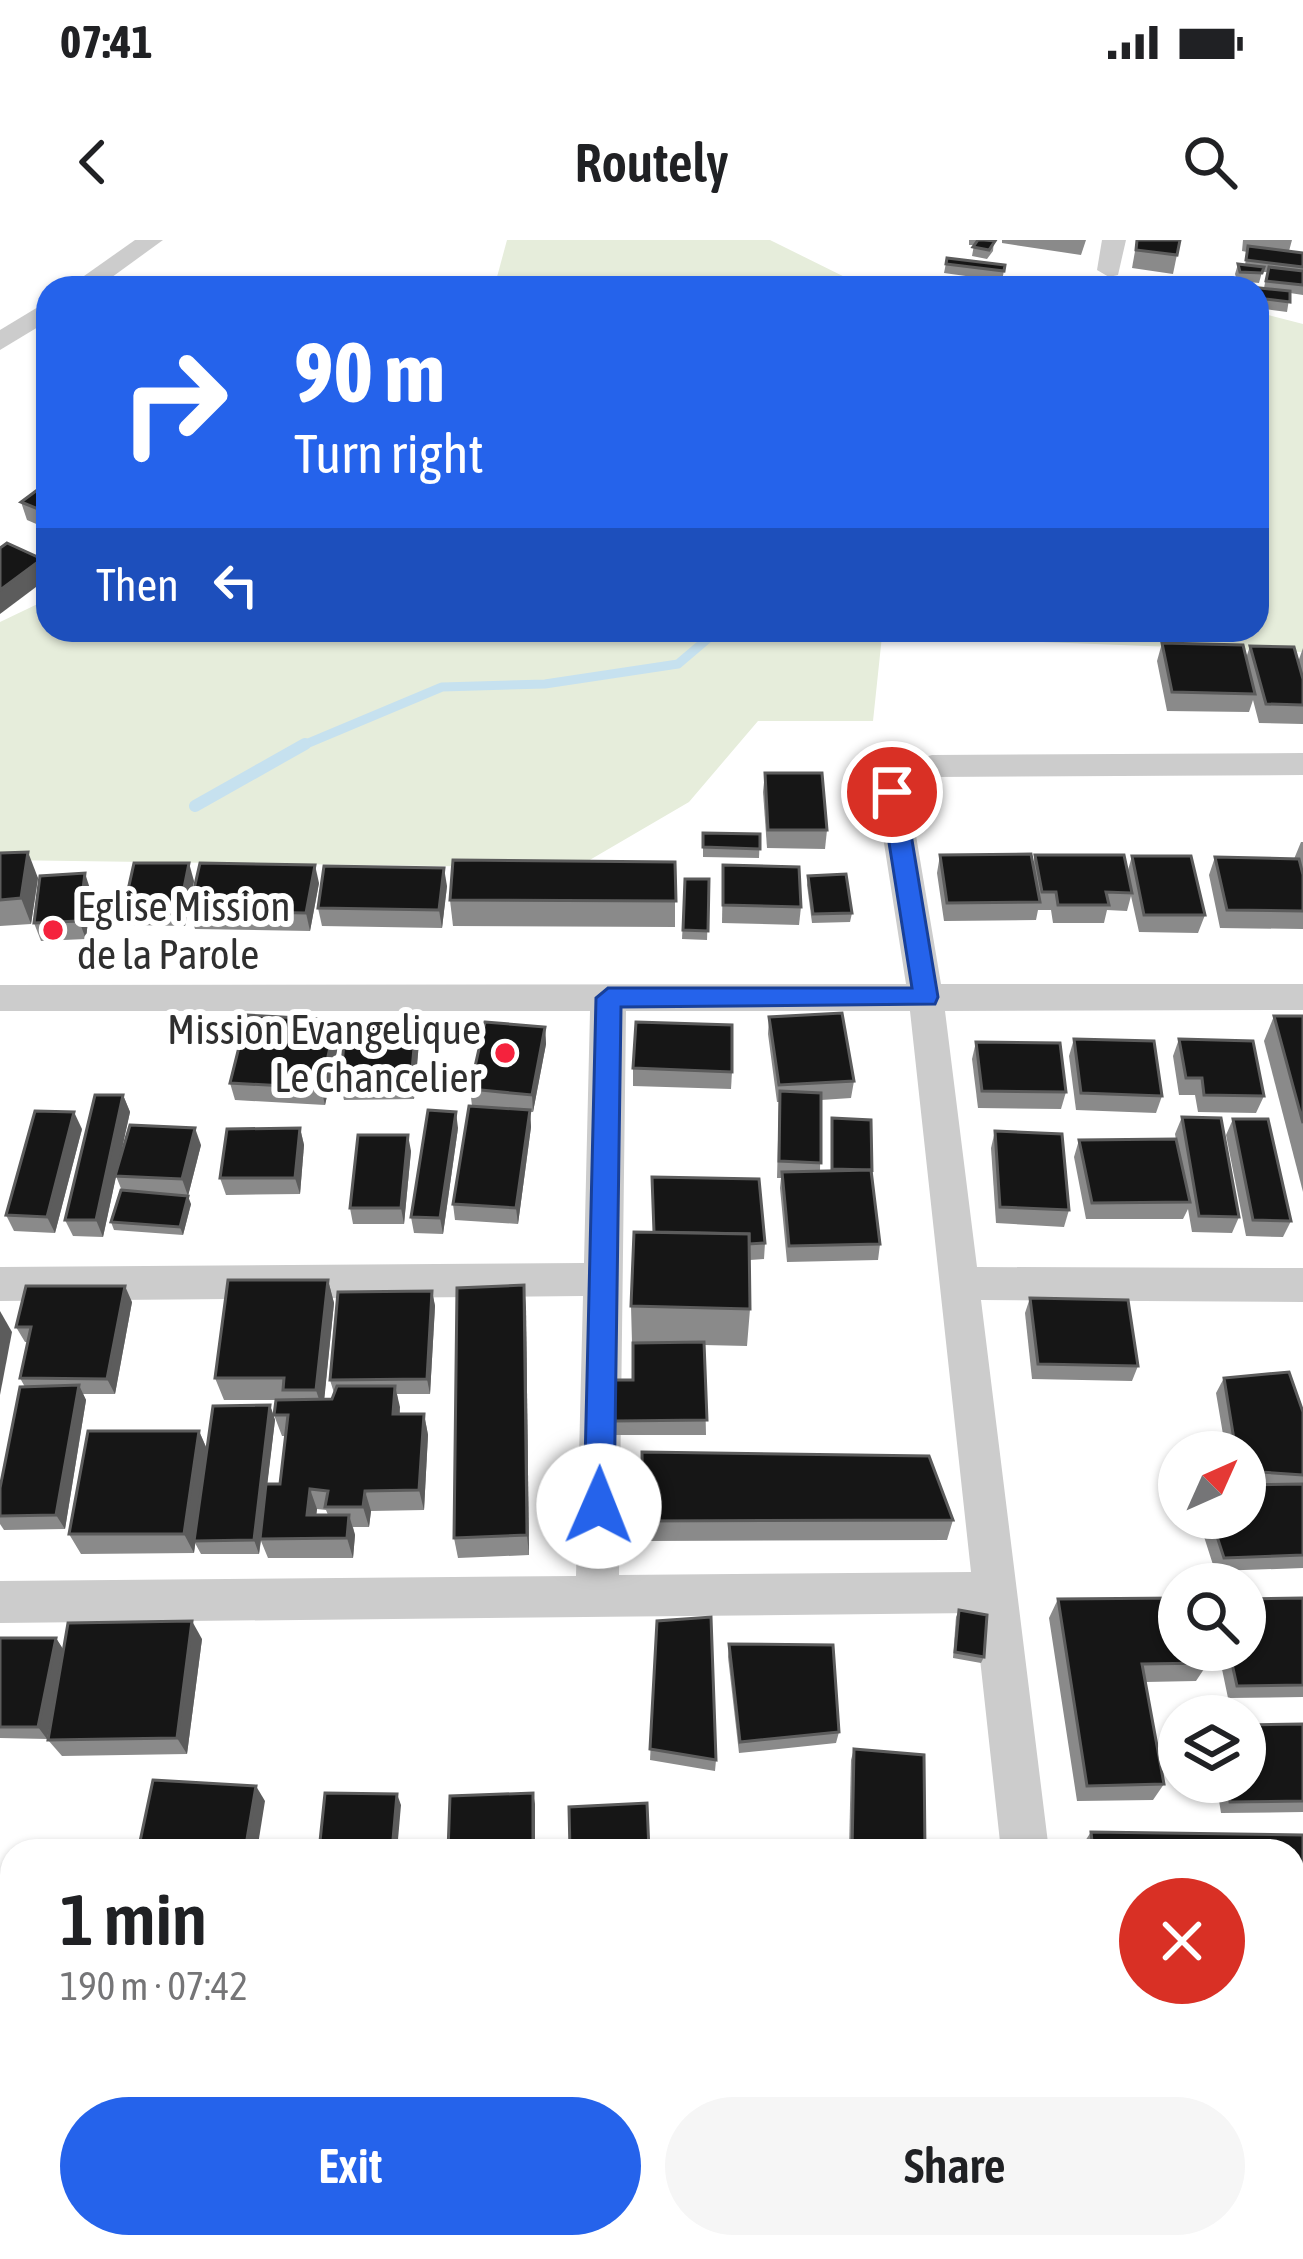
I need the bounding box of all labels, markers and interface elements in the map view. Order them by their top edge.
text: 07:41 [60,16,153,68]
icon: back [60,129,126,195]
icon: search [1177,129,1243,195]
text: Routely [574,132,729,193]
icon: right [96,324,252,480]
text: 90 m [294,324,445,420]
text: Turn right [294,423,484,484]
icon: left [203,552,269,618]
text: Then [96,559,179,611]
pin [841,741,943,843]
icon: arrive [859,759,925,825]
place label: Eglise Mission de la Parole [77,882,291,978]
marker: Eglise Mission de la Parole [40,917,66,943]
place label: Mission Evangelique Le Chancelier [167,1005,482,1101]
marker: Mission Evangelique Le Chancelier [492,1040,518,1066]
north arrow [1158,1431,1266,1539]
map controls [1158,1431,1266,1803]
position arrow [536,1443,662,1569]
button: search [1158,1563,1266,1671]
button: layers [1158,1695,1266,1803]
text: 1 min [60,1878,207,1960]
button: close [1119,1878,1245,2004]
text: 190 m · 07:42 [60,1964,248,2008]
button: Exit [60,2097,641,2235]
button: Share [665,2097,1245,2235]

